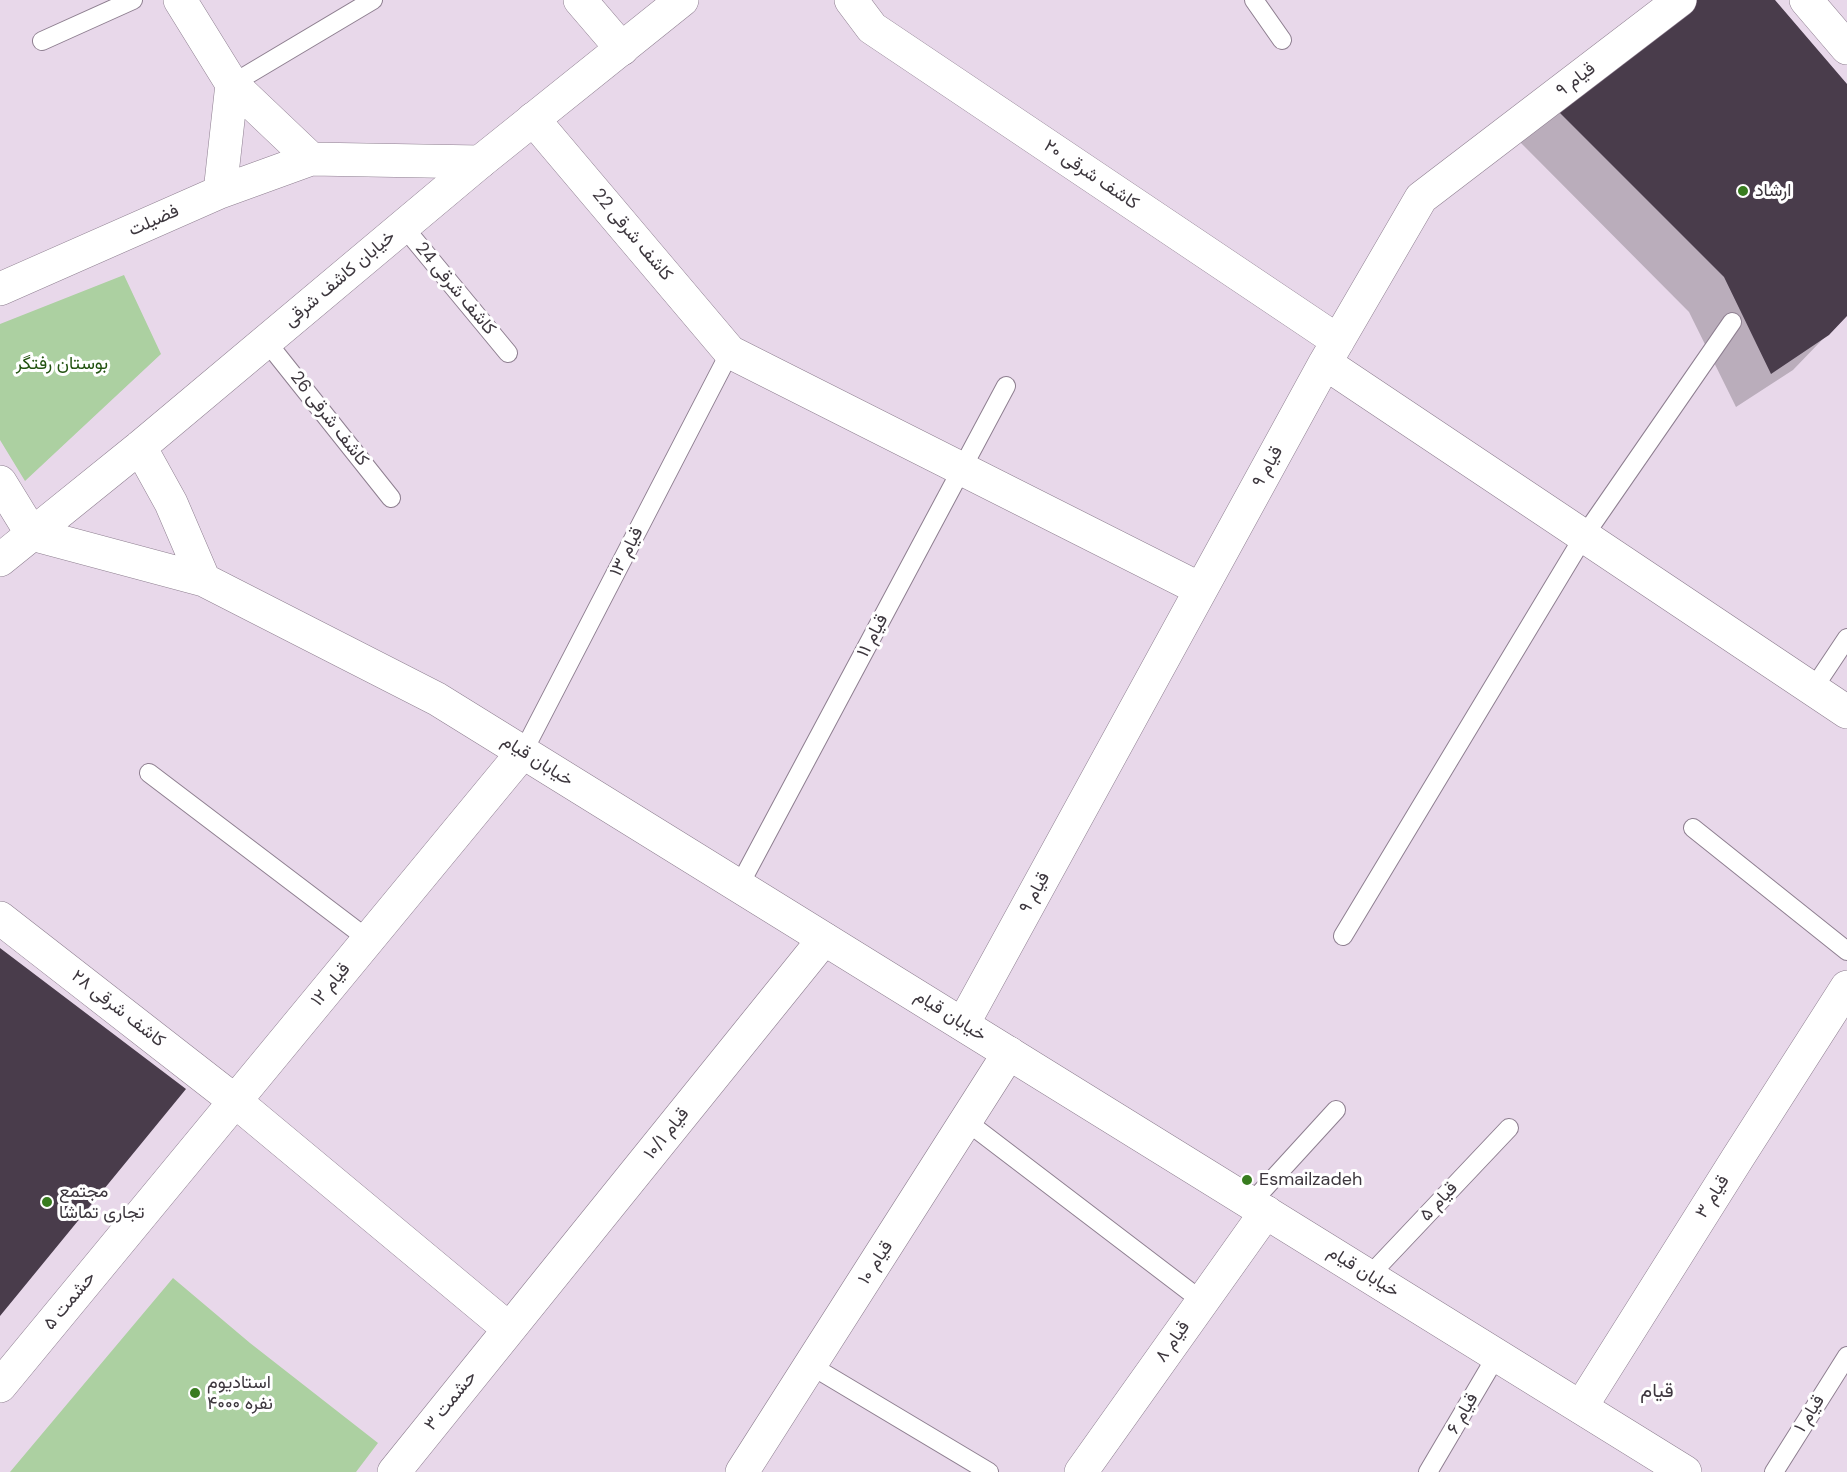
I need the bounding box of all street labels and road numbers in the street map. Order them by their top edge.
street label: قیام ۹ [1552,58,1600,102]
street label: کاشف شرقی ۲۰ [1039,135,1143,215]
street label: کاشف شرقی 22 [587,184,677,286]
street label: فضیلت [126,200,182,242]
street label: خیابان کاشف شرقی [280,226,400,332]
street label: کاشف شرقی 24 [410,238,500,340]
street label: کاشف شرقی 26 [285,367,373,471]
street label: قیام ۹ [1248,443,1288,491]
street label: قیام ۱۳ [606,524,648,580]
street label: قیام ۱۱ [853,611,893,661]
street label: خیابان قیام [497,731,577,791]
street label: قیام ۹ [1015,869,1055,917]
street label: قیام ۱۲ [307,959,355,1011]
street label: کاشف شرقی ۲۸ [67,966,169,1052]
street label: خیابان قیام [910,986,990,1046]
street label: قیام ۱۰/۱ [640,1104,694,1164]
street label: قیام ۳ [1691,1171,1735,1223]
street label: قیام ۵ [1416,1178,1462,1226]
street label: قیام ۱۰ [854,1237,898,1289]
street label: خیابان قیام [1323,1242,1403,1302]
street label: حشمت ۵ [39,1267,101,1335]
street label: قیام ۸ [1151,1317,1195,1367]
street label: حشمت ۳ [420,1367,482,1435]
street label: قیام ۶ [1443,1390,1483,1438]
street label: قیام ۱ [1790,1391,1830,1437]

